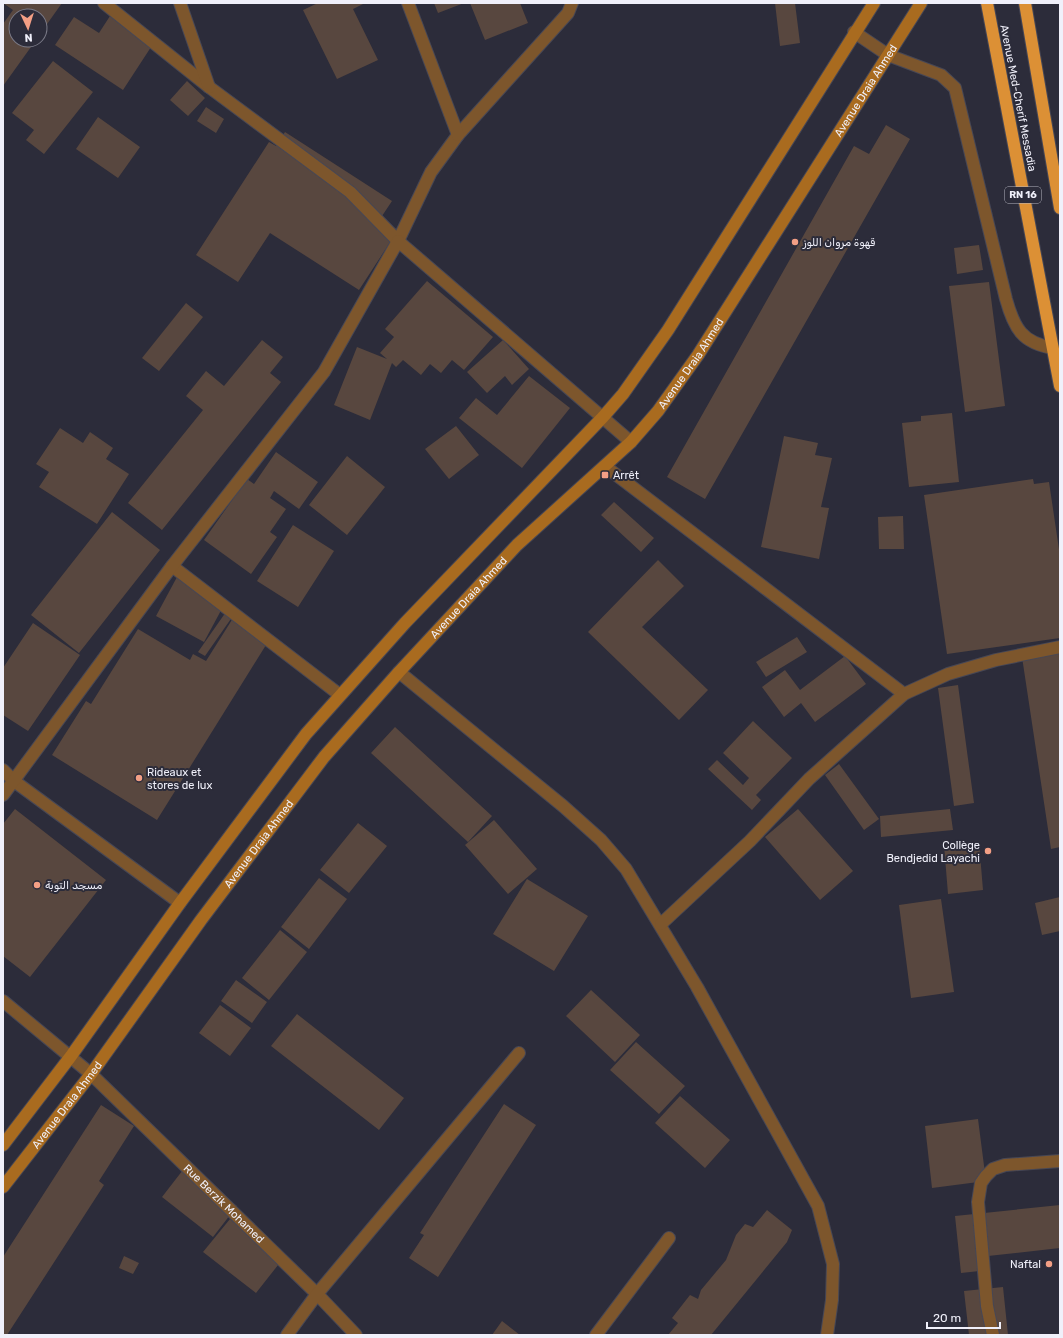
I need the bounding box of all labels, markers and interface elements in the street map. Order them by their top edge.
north arrow [8,8,48,48]
street label: Avenue Med-Cherif Messadia [997,24,1039,172]
text: N [24,31,33,44]
street label: Avenue Draia Ahmed [831,42,900,139]
road number: RN 16 [1005,187,1041,203]
place label: قهوة مروان اللوز [802,236,875,250]
marker: قهوة مروان اللوز [790,237,800,247]
street label: Avenue Draia Ahmed [655,316,726,411]
place label: Arrêt [613,469,640,482]
marker: Arrêt [600,470,610,480]
street label: Avenue Draia Ahmed [427,554,510,641]
place label: Rideaux et stores de lux [147,766,212,792]
marker: Rideaux et stores de lux [134,773,144,783]
street label: Avenue Draia Ahmed [221,797,296,890]
place label: Collège Bendjedid Layachi [886,839,980,865]
marker: Collège Bendjedid Layachi [983,846,993,856]
place label: مسجد التوبة [45,879,102,893]
marker: مسجد التوبة [32,880,42,890]
street label: Avenue Draia Ahmed [29,1059,105,1151]
street label: Rue Berzik Mohamed [181,1161,267,1246]
place label: Naftal [1010,1258,1041,1271]
marker: Naftal [1044,1259,1054,1269]
scale bar [927,1304,1000,1330]
text: 20 m [933,1311,961,1325]

